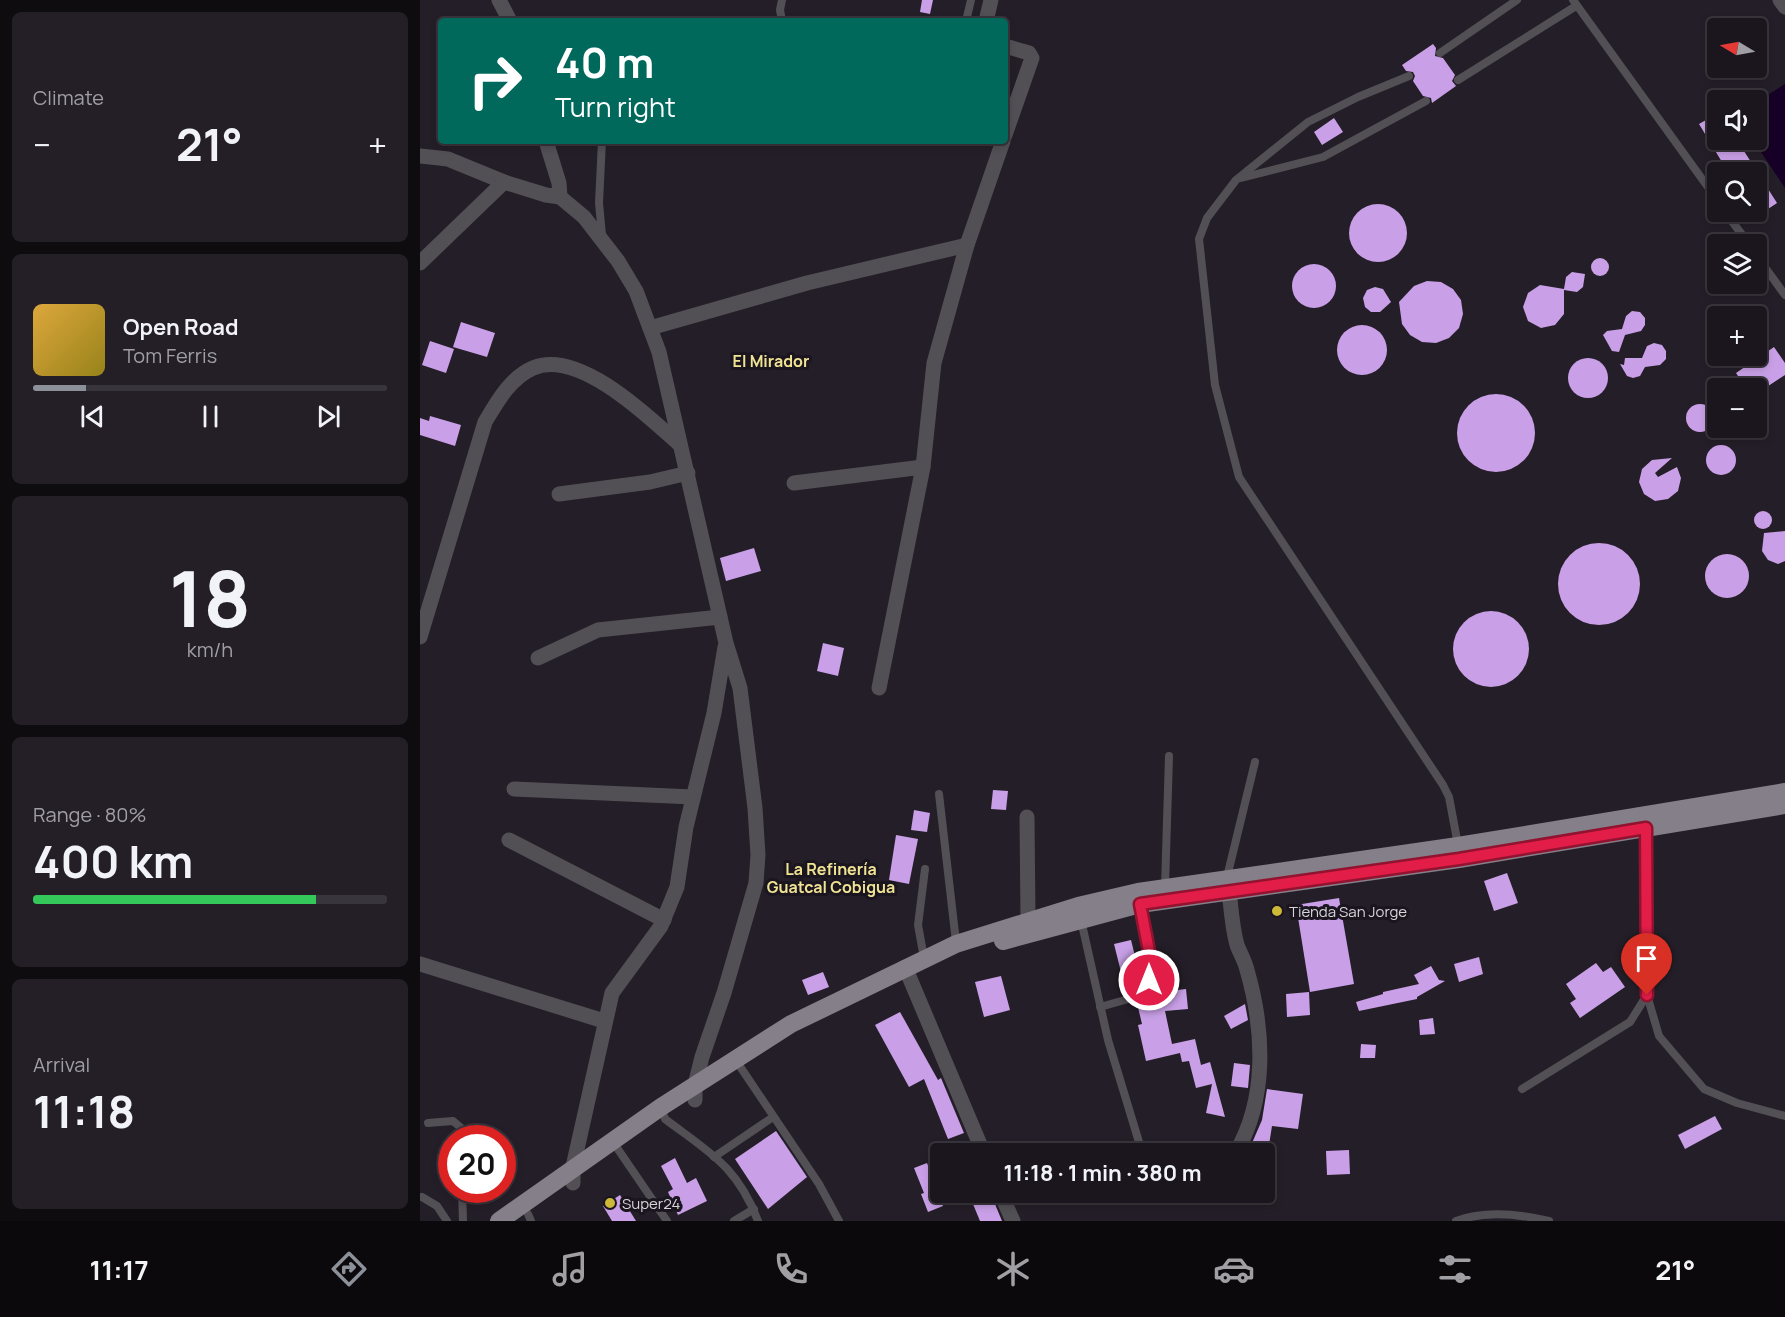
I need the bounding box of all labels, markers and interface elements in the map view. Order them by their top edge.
north arrow [1707,18,1767,78]
map controls [1707,18,1767,438]
text: 40 m [555,33,654,91]
icon: right [456,42,534,120]
text: Climate [33,84,104,111]
text: Turn right [555,88,676,125]
button: sound [1707,90,1767,150]
text: 21° [176,113,243,175]
text: − [33,122,51,167]
text: + [368,122,387,167]
button: search [1707,162,1767,222]
button: layers [1707,234,1767,294]
button: + [1707,306,1767,366]
text: Open Road [123,312,238,342]
text: Tom Ferris [123,342,217,369]
district label: El Mirador [733,350,809,372]
button: − [1707,378,1767,438]
icon: previous [76,400,109,433]
icon: pause [194,400,227,433]
icon: next [312,400,345,433]
text: 18 [169,544,251,650]
text: km/h [187,636,233,663]
text: Range · 80% [33,801,147,828]
text: 400 km [33,830,193,892]
district label: La Refinería Guatcal Cobigua [767,858,895,898]
place label: Tienda San Jorge [1289,901,1407,922]
marker: Tienda San Jorge [1270,904,1284,918]
pin [1621,933,1672,995]
icon: arrive [1630,942,1663,975]
position arrow [1117,948,1181,1012]
text: Arrival [33,1051,90,1078]
text: 11:18 [33,1080,135,1142]
speed limit sign: 20 [438,1125,516,1203]
text: 11:18 · 1 min · 380 m [1004,1158,1201,1188]
place label: Super24 [622,1193,680,1214]
marker: Super24 [603,1196,617,1210]
icon: directions [328,1248,370,1290]
icon: music [549,1248,591,1290]
icon: phone [770,1248,812,1290]
icon: climate [992,1248,1034,1290]
icon: car [1213,1248,1255,1290]
icon: filters [1434,1248,1476,1290]
text: 11:17 [90,1251,149,1288]
text: 21° [1655,1251,1695,1288]

